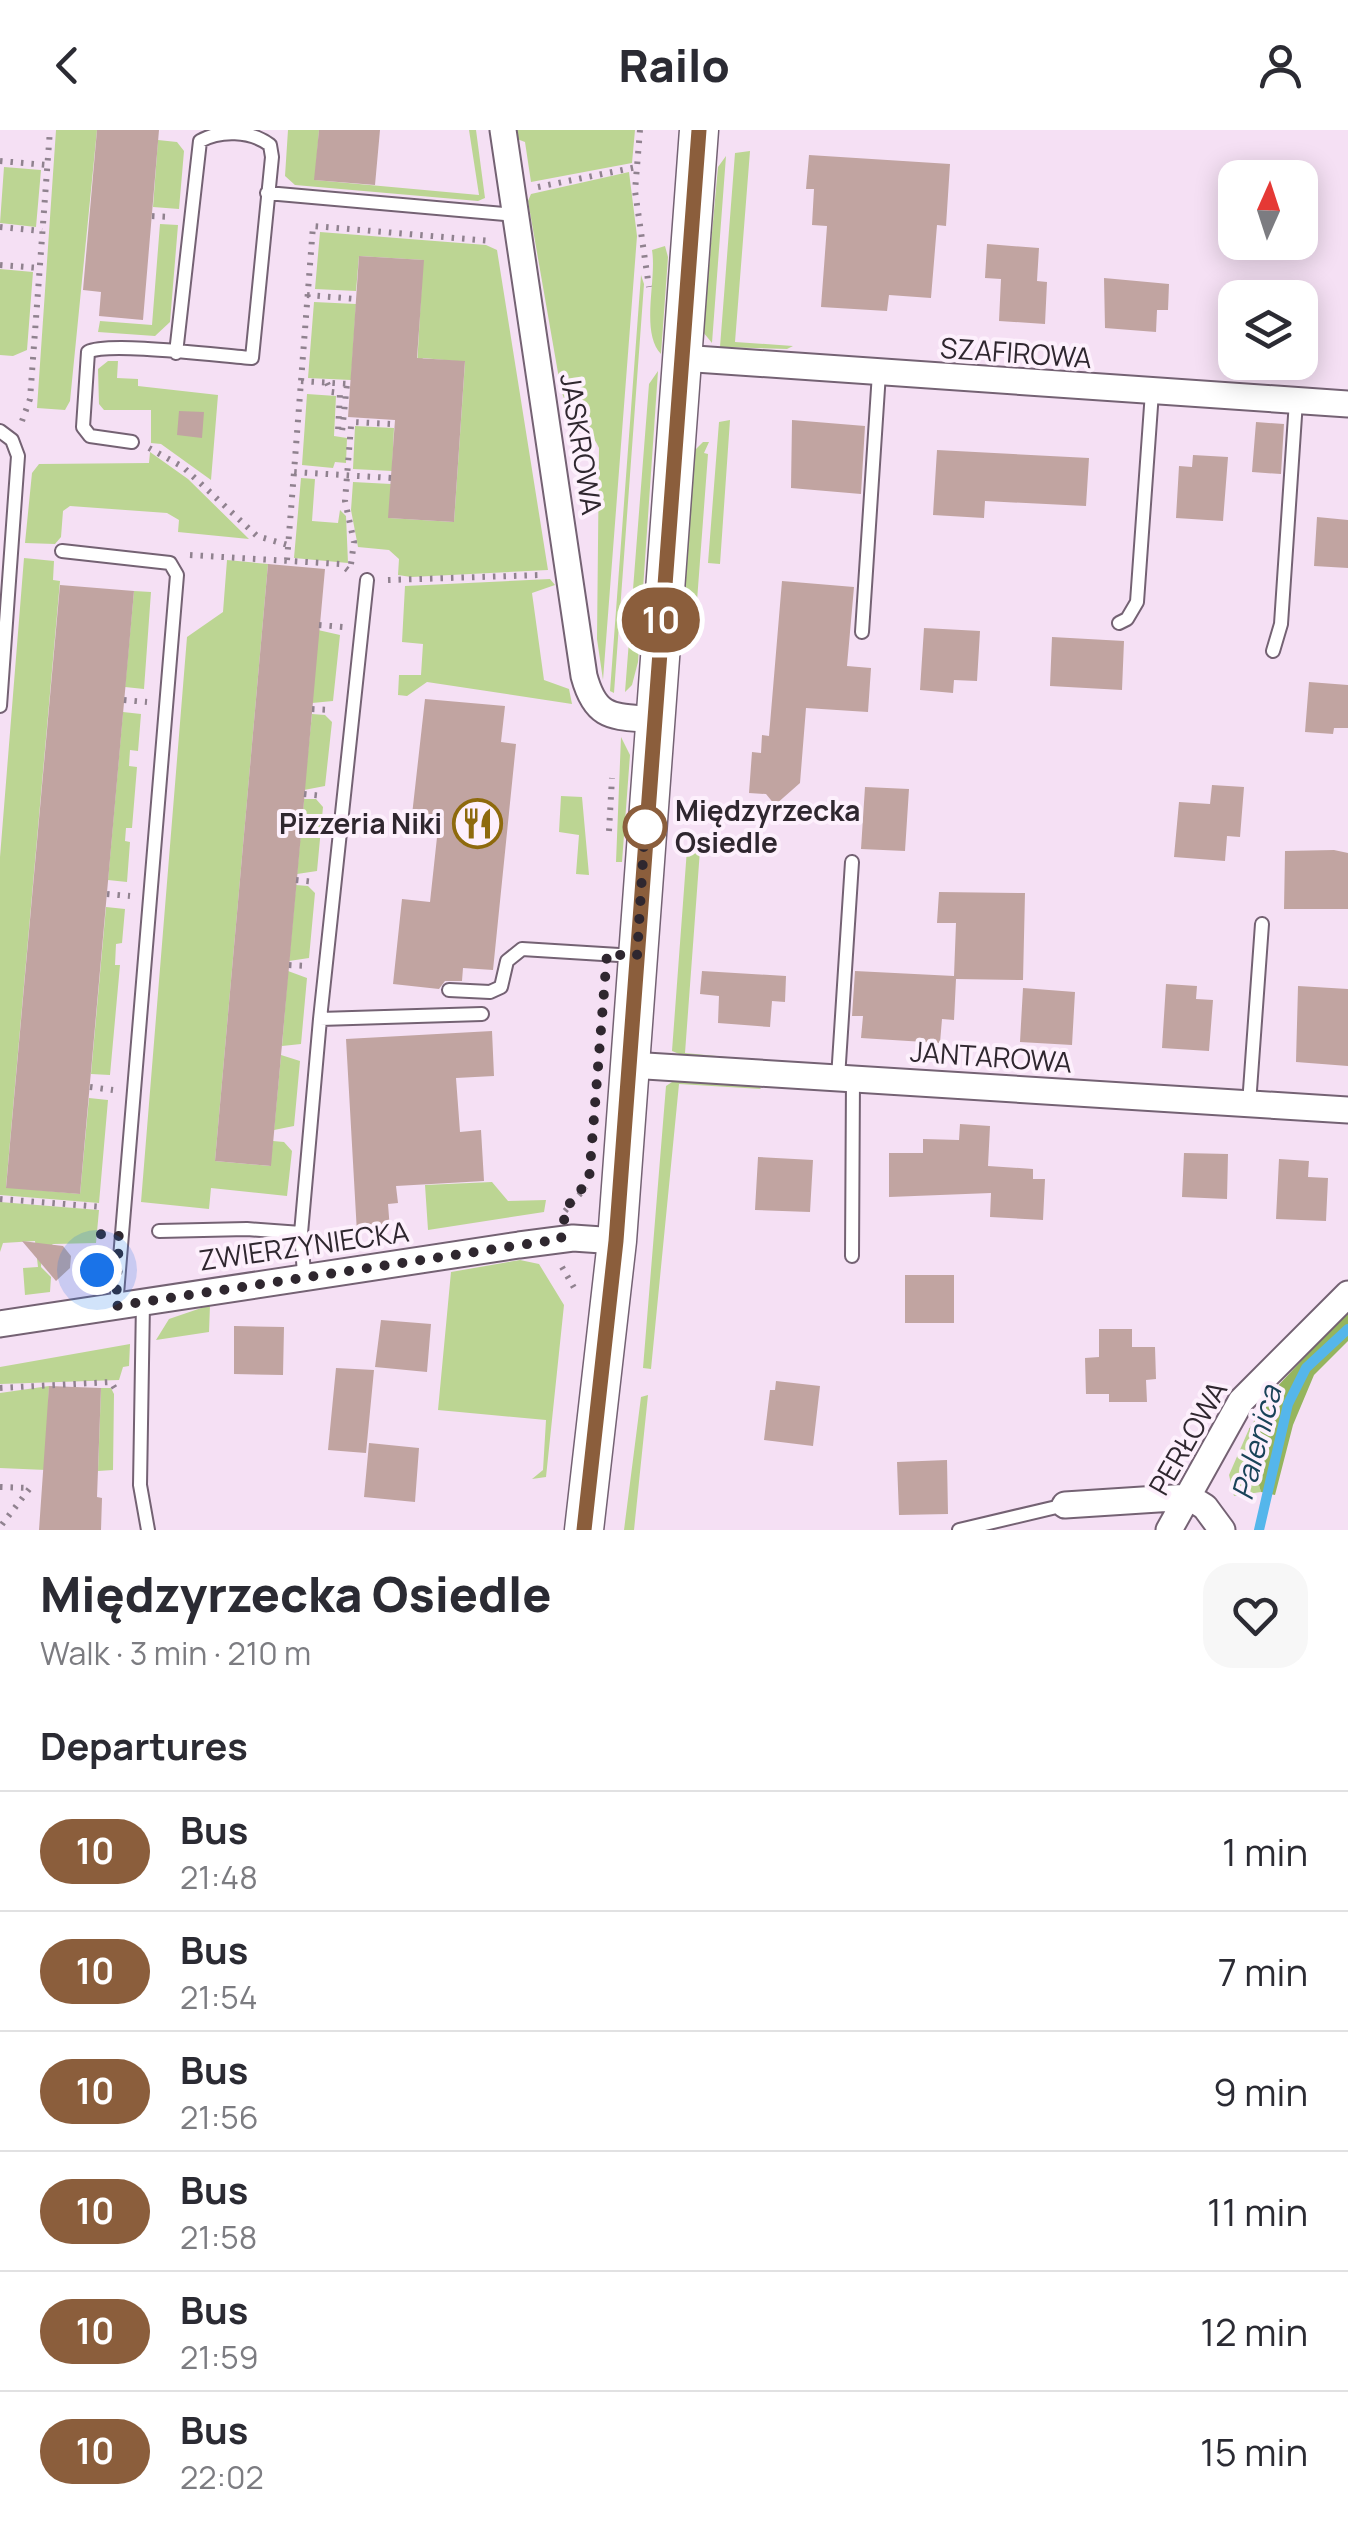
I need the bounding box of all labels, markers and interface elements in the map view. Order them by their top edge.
text: Railo [618,34,730,96]
icon: back [40,38,95,93]
icon: person [1253,38,1308,93]
north arrow [1218,160,1318,260]
map controls [1218,160,1318,380]
button: layers [1218,280,1318,380]
street label: SZAFIROWA [939,328,1093,376]
street label: JASKROWA [552,370,612,517]
line badge: 10 [616,588,706,652]
text: 10 [642,596,680,644]
place label: Międzyrzecka Osiedle [675,791,860,861]
restaurant icon: Pizzeria Niki [451,798,503,850]
place label: Pizzeria Niki [279,804,442,842]
marker: Międzyrzecka Osiedle [624,806,666,848]
street label: JANTAROWA [909,1031,1074,1081]
street label: ZWIERZYNIECKA [196,1211,412,1279]
your location [72,1245,122,1295]
street label: PERŁOWA [1139,1373,1235,1501]
water label: Palenica [1221,1380,1291,1504]
text: Międzyrzecka Osiedle [40,1561,551,1626]
button: heart [1203,1563,1308,1668]
text: Walk · 3 min · 210 m [40,1631,311,1675]
text: Departures [40,1719,248,1771]
text: Bus [180,1803,248,1855]
text: 1 min [1222,1825,1308,1877]
text: 10 [76,1827,114,1875]
text: 21:48 [180,1855,258,1899]
text: Bus [180,1923,248,1975]
text: 7 min [1218,1945,1308,1997]
text: 10 [76,1947,114,1995]
text: 21:54 [180,1975,258,2019]
text: Bus [180,2043,248,2095]
text: 9 min [1213,2065,1308,2117]
text: 10 [76,2067,114,2115]
text: 21:56 [180,2095,259,2139]
text: Bus [180,2163,248,2215]
text: 11 min [1207,2185,1308,2237]
text: 10 [76,2187,114,2235]
text: 21:58 [180,2215,257,2259]
text: Bus [180,2283,248,2335]
text: 12 min [1200,2305,1308,2357]
text: 10 [76,2307,114,2355]
text: 21:59 [180,2335,259,2379]
text: Bus [180,2403,248,2455]
text: 15 min [1200,2425,1308,2477]
text: 10 [76,2427,114,2475]
text: 22:02 [180,2455,264,2499]

